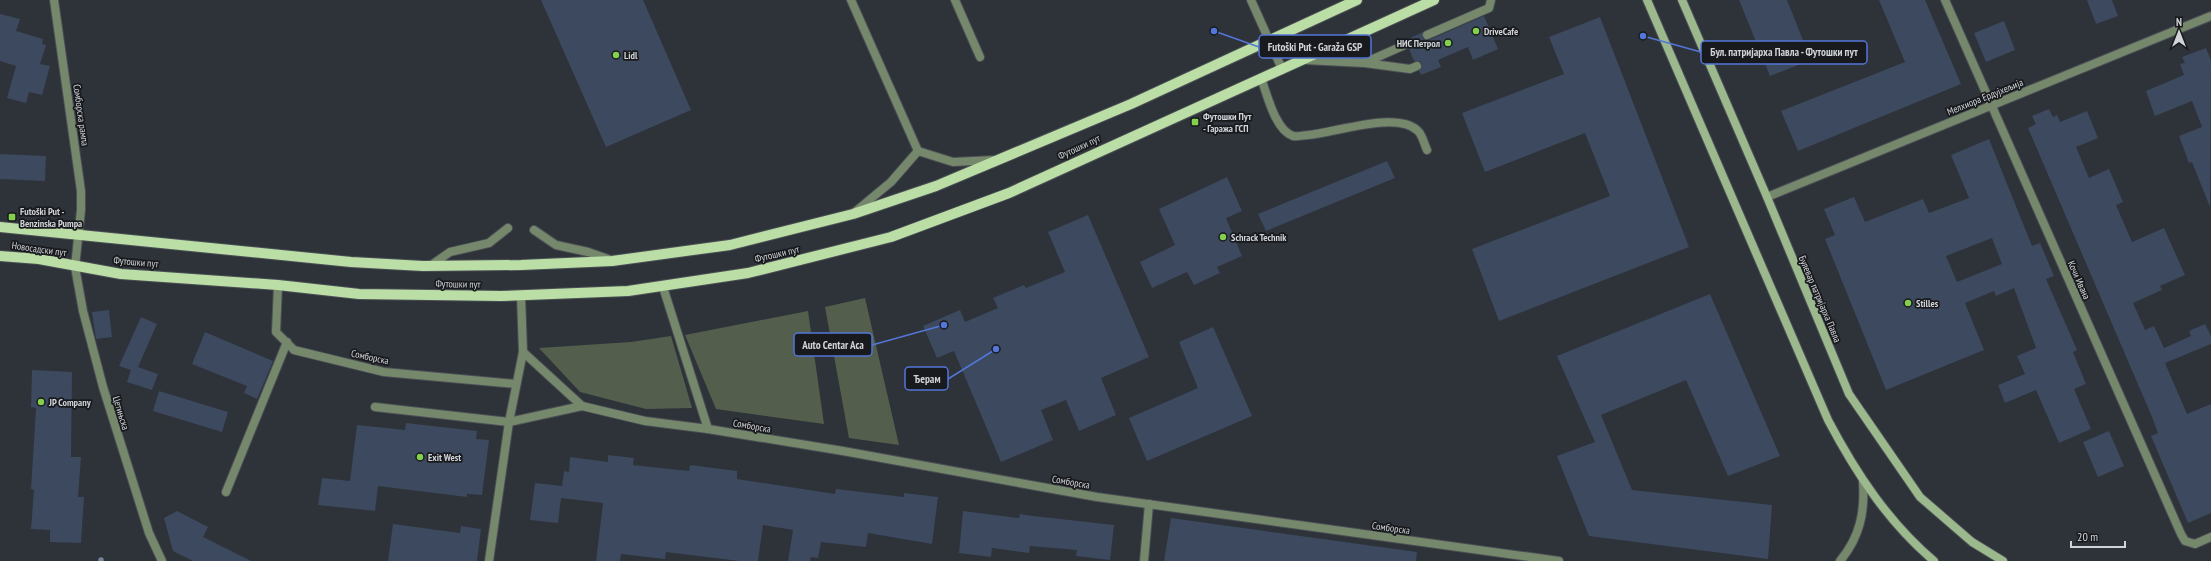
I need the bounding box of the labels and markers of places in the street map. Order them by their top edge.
place label: DriveCafe [1484,25,1518,38]
marker: DriveCafe [1471,26,1481,36]
callout: Futoški Put - Garaža GSP [1259,35,1371,58]
place label: НИС Петрол [1397,37,1440,50]
marker: НИС Петрол [1443,38,1453,48]
callout: Бул. патријарха Павла - Футошки пут [1701,41,1867,64]
place label: Lidl [624,49,638,62]
marker: Lidl [611,50,621,60]
place label: Футошки Пут - Гаража ГСП [1203,110,1252,135]
marker: Футошки Пут - Гаража ГСП [1190,117,1200,127]
place label: Futoški Put - Benzinska Pumpa [20,205,82,230]
marker: Futoški Put - Benzinska Pumpa [7,212,17,222]
place label: Schrack Technik [1231,231,1287,244]
marker: Schrack Technik [1218,232,1228,242]
place label: Stilles [1916,297,1939,310]
marker: Stilles [1903,298,1913,308]
callout: Auto Centar Aca [794,333,872,356]
callout: Ђерам [905,367,948,390]
place label: JP Company [48,396,92,409]
marker: JP Company [36,397,46,407]
place label: Exit West [428,451,461,464]
marker: Exit West [415,452,425,462]

